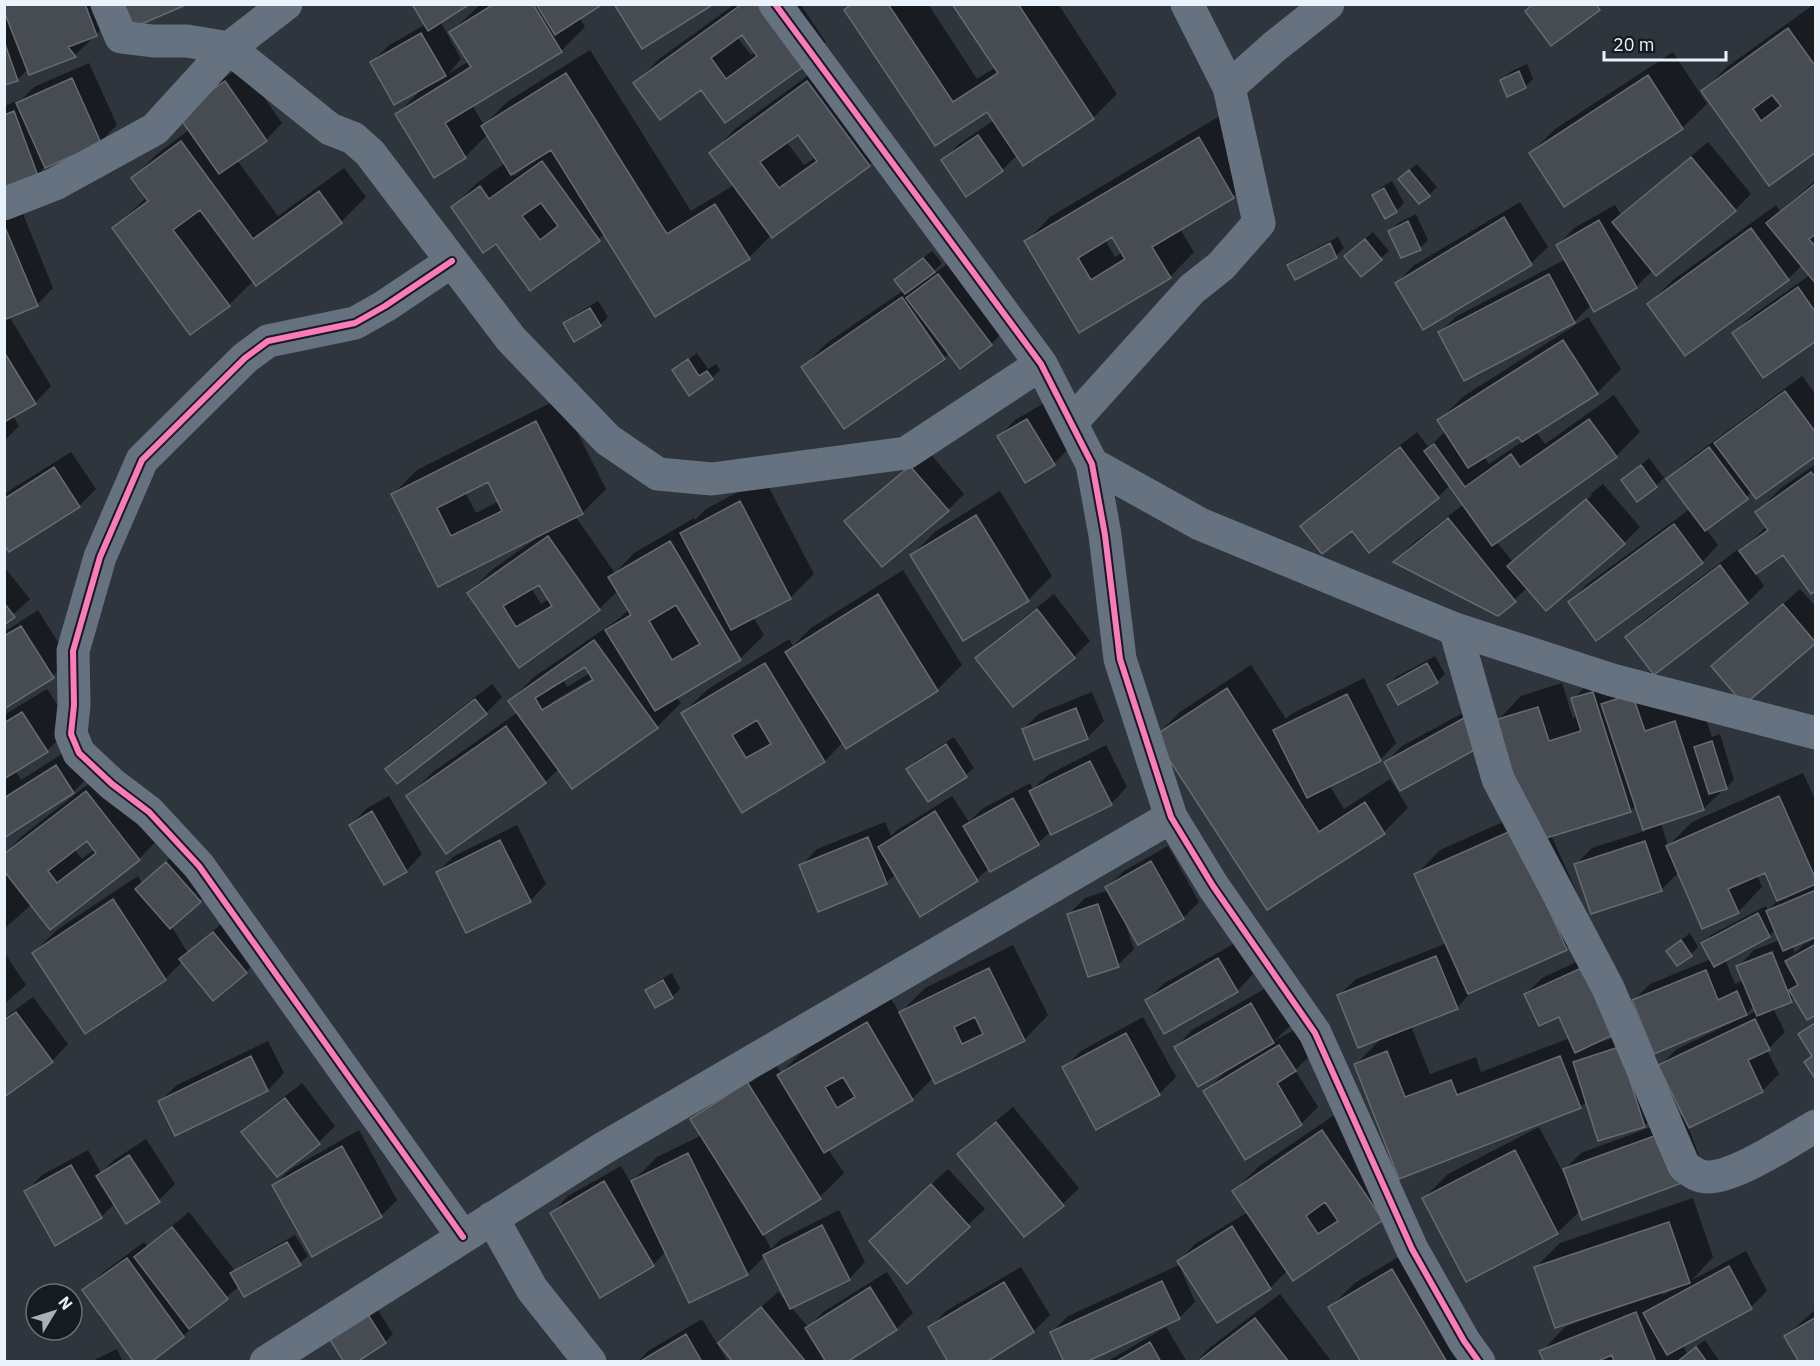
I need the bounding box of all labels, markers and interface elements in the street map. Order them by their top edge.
scale bar [1604,24,1726,62]
text: 20 m [1613,33,1655,56]
north arrow [24,1282,84,1342]
text: N [54,1292,77,1313]

